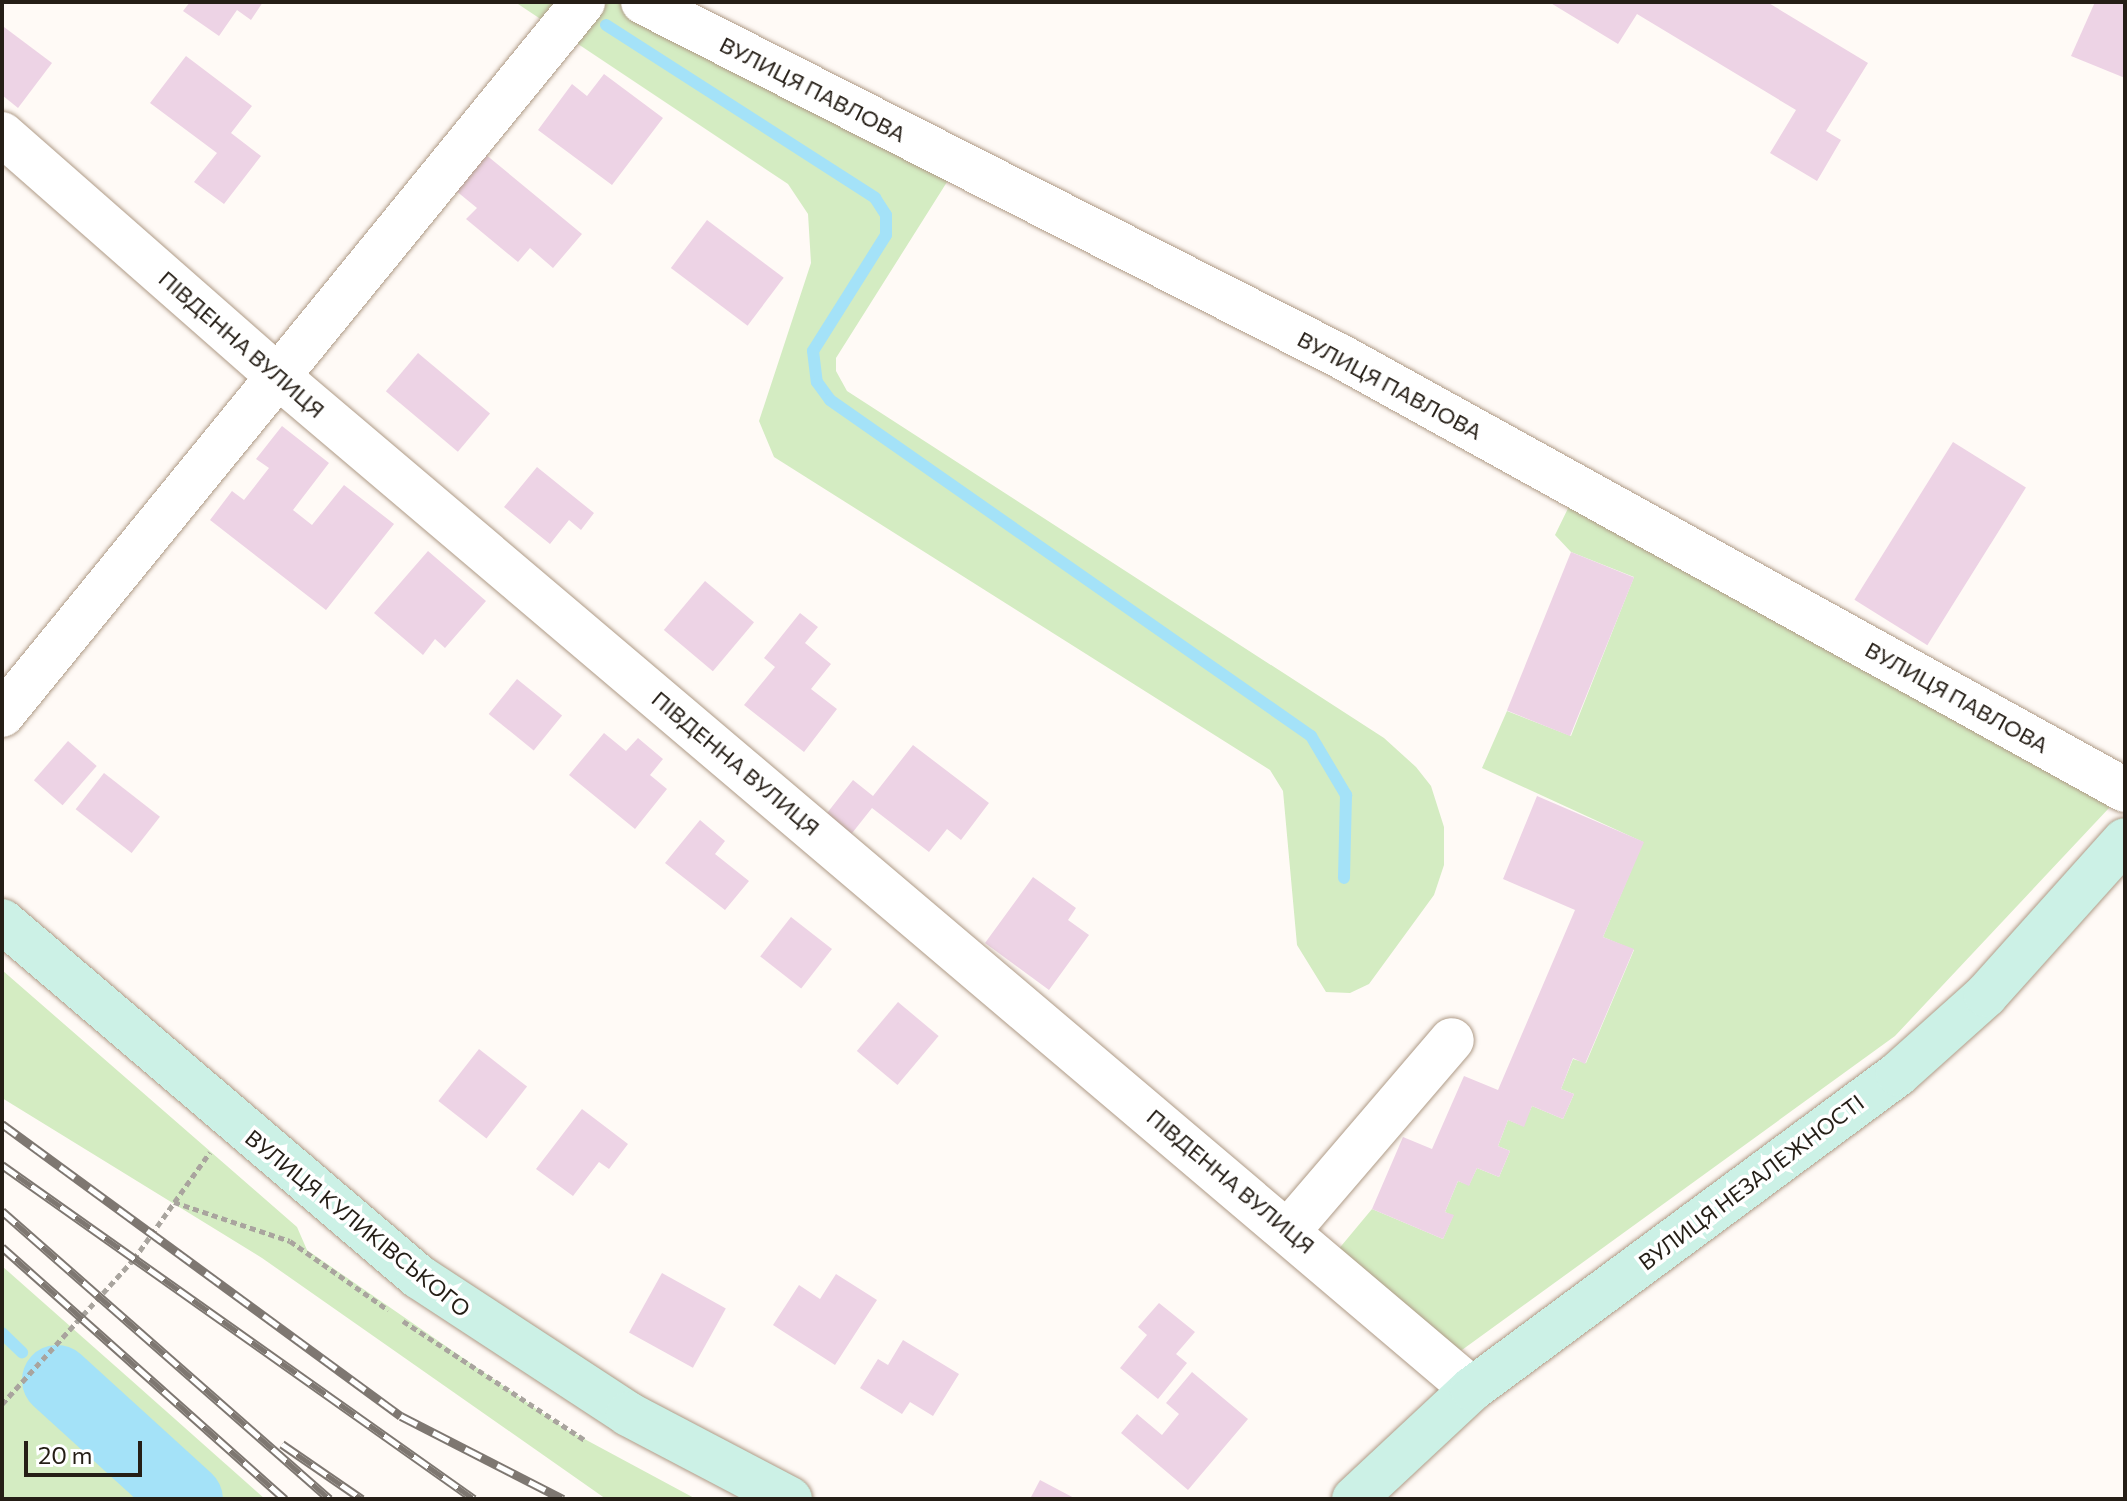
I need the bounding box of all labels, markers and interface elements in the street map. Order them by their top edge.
street label: ВУЛИЦЯ ПАВЛОВА [716,31,910,147]
street label: ПІВДЕННА ВУЛИЦЯ [154,265,330,423]
street label: ВУЛИЦЯ ПАВЛОВА [1293,325,1487,445]
street label: ВУЛИЦЯ ПАВЛОВА [1861,636,2053,758]
street label: ПІВДЕННА ВУЛИЦЯ [647,685,825,841]
street label: ВУЛИЦЯ НЕЗАЛЕЖНОСТІ [1633,1089,1869,1275]
street label: ПІВДЕННА ВУЛИЦЯ [1142,1103,1320,1259]
street label: ВУЛИЦЯ КУЛИКІВСЬКОГО [240,1124,476,1322]
scale bar [28,1425,146,1475]
text: 20 m [38,1440,92,1469]

